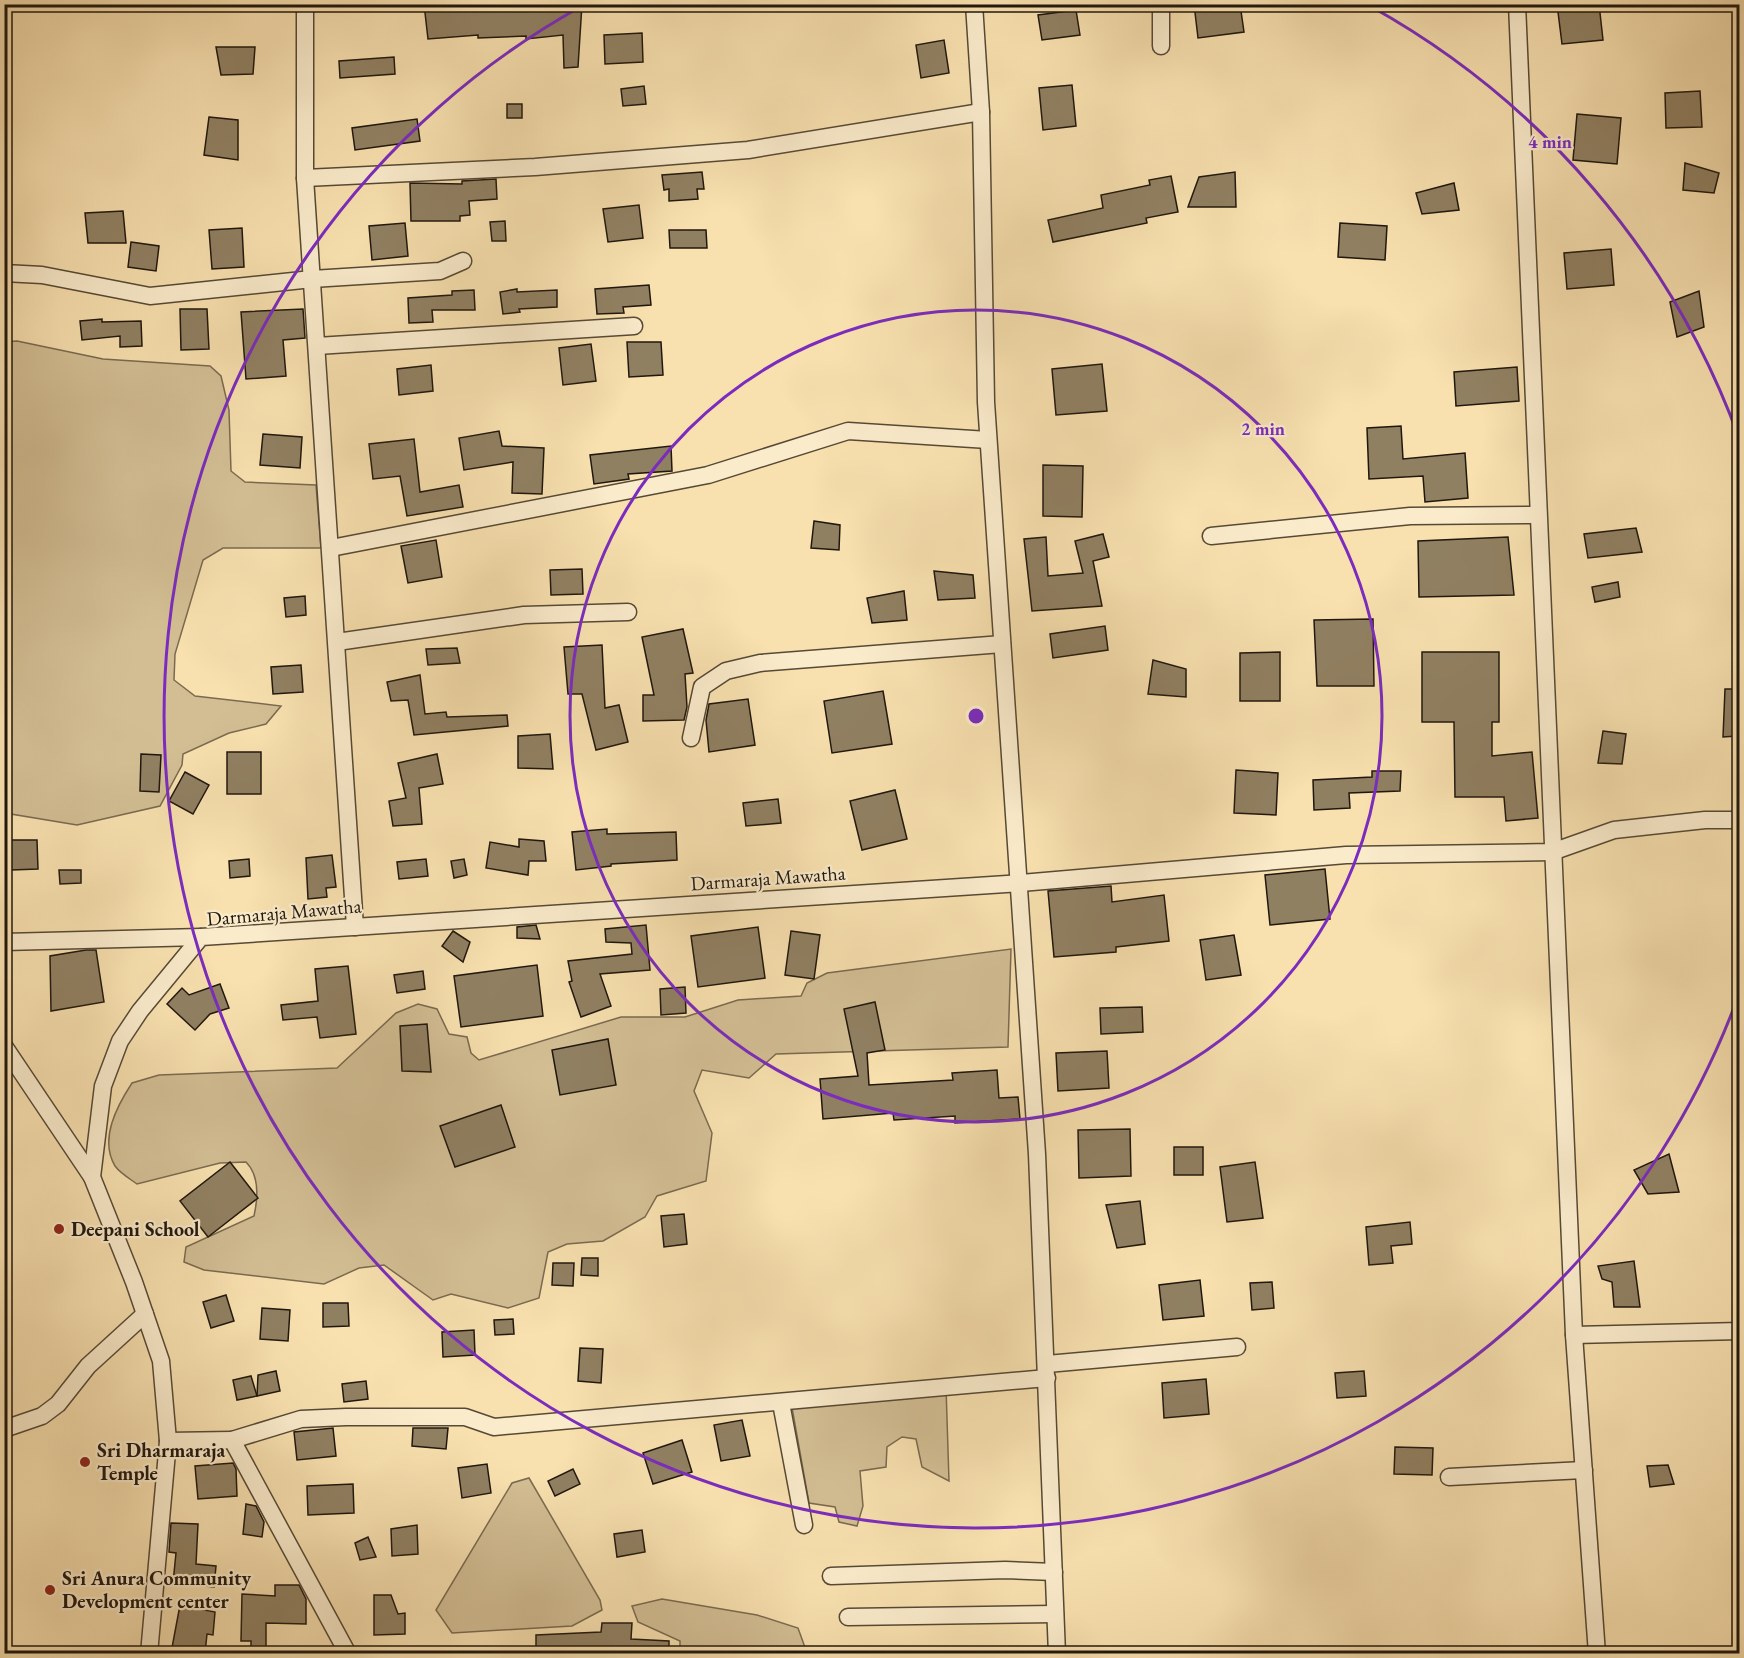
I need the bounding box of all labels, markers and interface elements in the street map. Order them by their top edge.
text: 4 min [1528,130,1572,153]
text: 2 min [1241,417,1285,440]
centre of rings [966,706,986,726]
street label: Darmaraja Mawatha [690,860,846,896]
street label: Darmaraja Mawatha [205,892,363,932]
place label: Deepani School [71,1216,200,1242]
marker: Deepani School [52,1222,66,1236]
place label: Sri Dharmaraja Temple [97,1437,226,1486]
marker: Sri Dharmaraja Temple [78,1455,92,1469]
place label: Sri Anura Community Development center [62,1565,252,1614]
marker: Sri Anura Community Development center [43,1583,57,1597]

